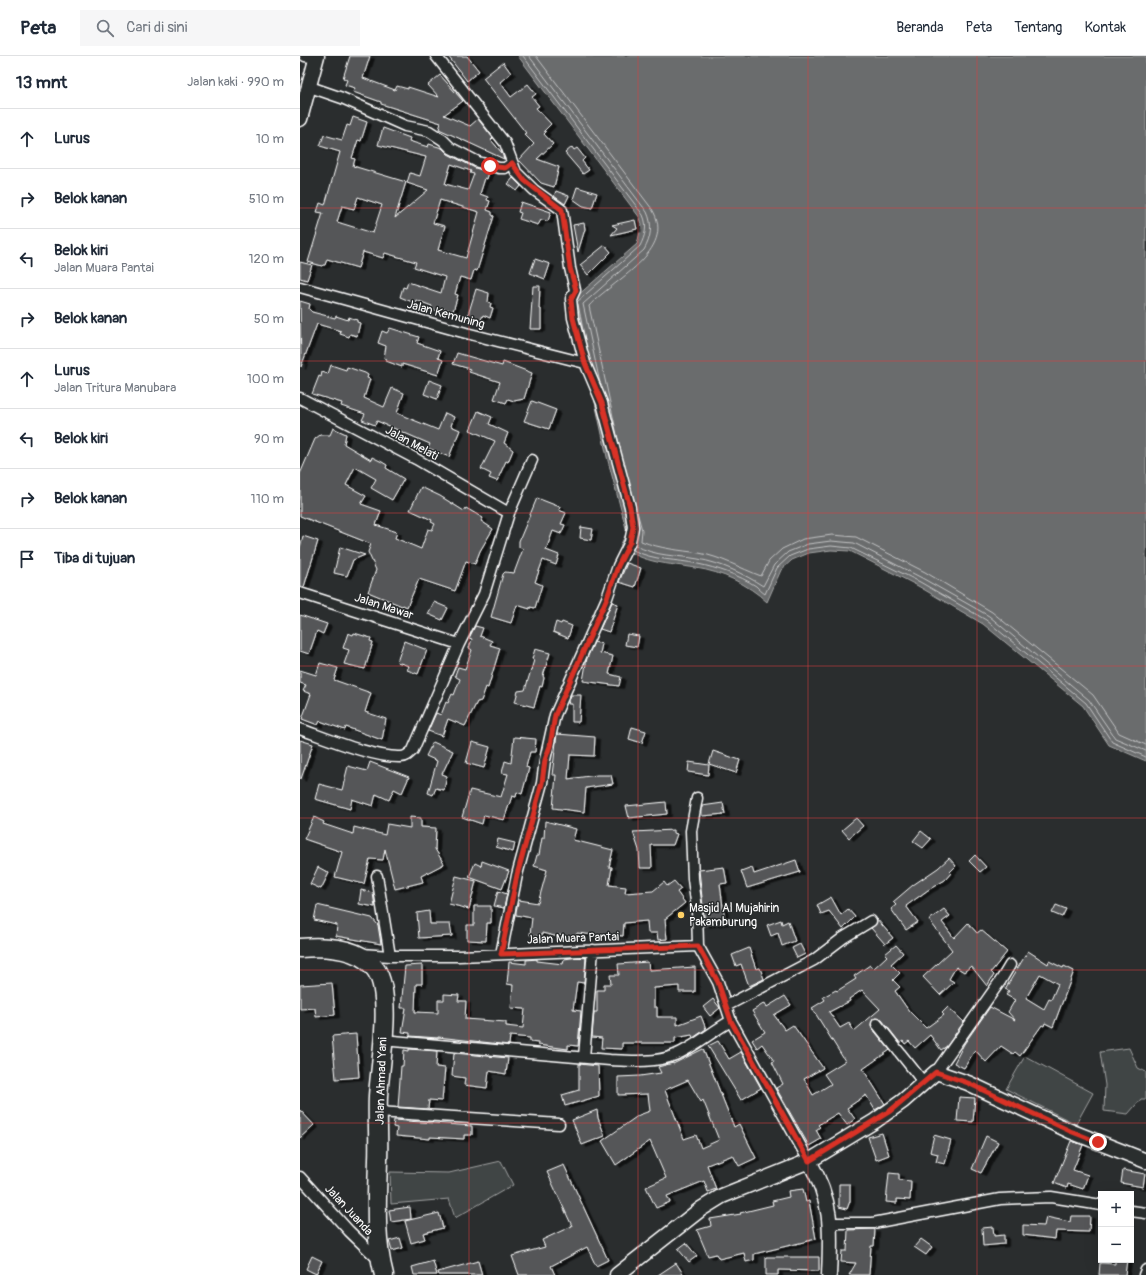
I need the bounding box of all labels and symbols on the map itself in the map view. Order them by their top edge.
route start [481,157,499,175]
street label: Jalan Kemuning [405,297,487,332]
street label: Jalan Melati [383,423,441,464]
street label: Jalan Mawar [353,590,416,623]
place label: Masjid Al Mujahirin Pakamburung [689,901,779,930]
marker: Masjid Al Mujahirin Pakamburung [676,910,686,920]
street label: Jalan Muara Pantai [527,929,619,948]
street label: Jalan Ahmad Yani [372,1037,391,1125]
route end [1089,1133,1107,1151]
street label: Jalan Juanda [321,1182,376,1239]

